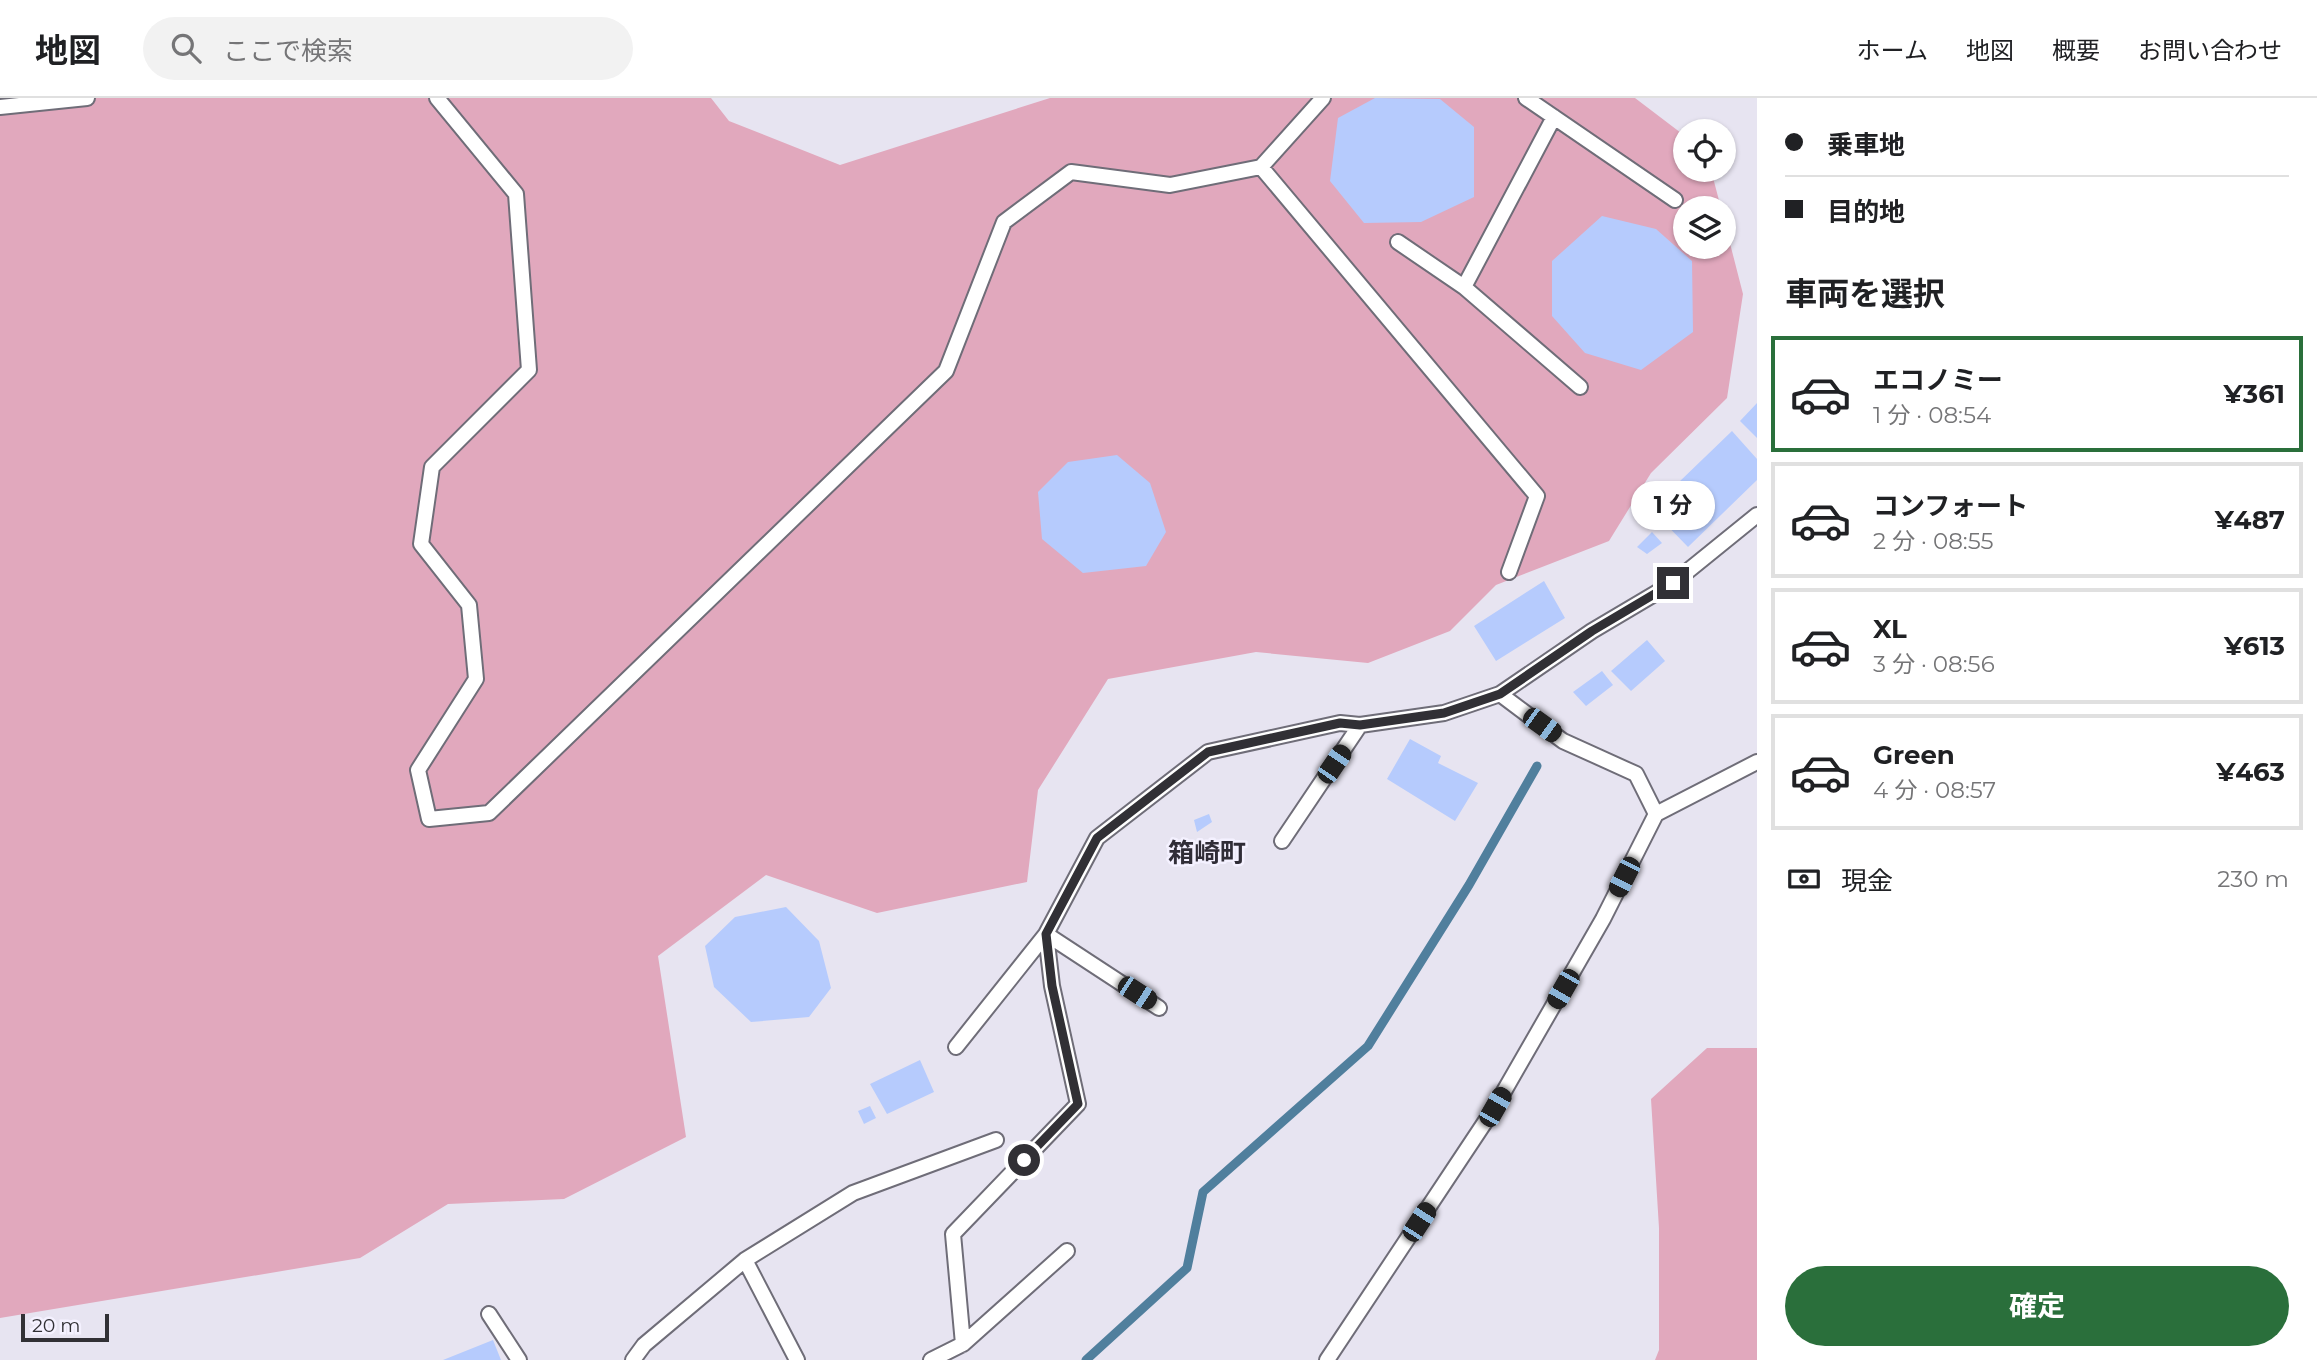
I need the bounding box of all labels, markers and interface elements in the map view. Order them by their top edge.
search box [143,17,633,80]
icon: search [167,29,205,67]
text: 地図 [35,30,101,70]
text: ここで検索 [223,35,353,67]
text: ホーム [1857,36,1928,65]
text: 地図 [1966,36,2014,65]
text: 概要 [2052,36,2100,65]
text: お問い合わせ [2138,36,2282,65]
map controls [1673,119,1736,259]
button: locate [1673,119,1736,182]
text: 乗車地 [1827,129,1905,161]
button: layers [1673,196,1736,259]
text: 目的地 [1827,196,1905,228]
text: 車両を選択 [1785,274,1945,313]
icon: car [1789,363,1852,426]
text: エコノミー [1873,364,2003,396]
text: ¥361 [2223,378,2285,410]
text: 1 分 · 08:54 [1873,401,1991,429]
callout: 1 分 [1631,482,1715,531]
icon: car [1789,489,1852,552]
text: コンフォート [1873,490,2028,522]
text: 1 分 [1654,491,1692,519]
text: ¥487 [2215,504,2285,536]
text: 2 分 · 08:55 [1873,527,1994,555]
route end [1657,567,1689,599]
text: XL [1873,613,1907,645]
icon: car [1789,615,1852,678]
text: ¥613 [2224,630,2285,662]
text: 3 分 · 08:56 [1873,650,1995,678]
car [1519,704,1566,746]
text: Green [1873,739,1955,771]
car [1314,741,1355,787]
icon: car [1789,741,1852,804]
text: ¥463 [2216,756,2285,788]
text: 4 分 · 08:57 [1873,776,1996,804]
district label: 箱崎町 [1168,837,1246,869]
car [1606,854,1643,900]
icon: cash [1785,860,1823,898]
text: 現金 [1841,865,1893,897]
text: 230 m [2217,865,2289,893]
car [1544,966,1583,1012]
car [1114,973,1161,1013]
car [1476,1084,1515,1130]
route start [1008,1144,1040,1176]
car [1399,1199,1440,1245]
button: 確定 [1785,1266,2289,1346]
scale bar [21,1311,108,1343]
text: 20 m [32,1314,80,1337]

